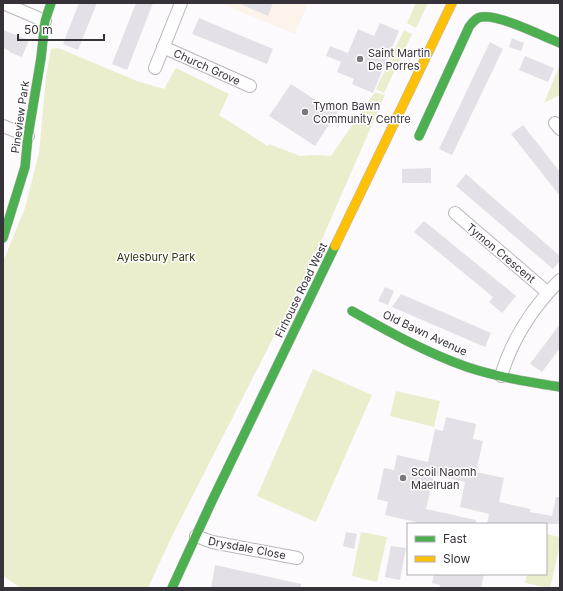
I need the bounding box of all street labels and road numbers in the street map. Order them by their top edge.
street label: Church Grove [171,46,243,88]
street label: Pineview Park [8,80,32,154]
street label: Tymon Crescent [464,220,539,286]
street label: Firhouse Road West [272,240,330,340]
street label: Old Bawn Avenue [381,307,469,359]
street label: Drysdale Close [207,534,287,562]

